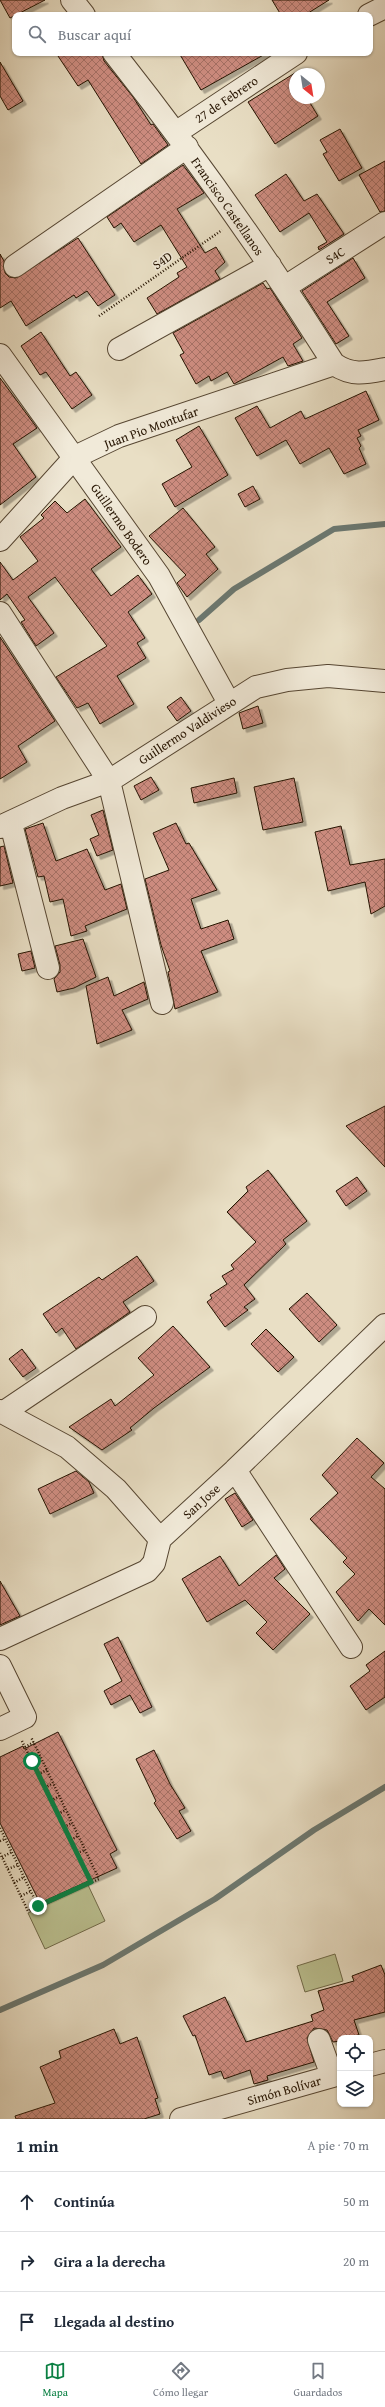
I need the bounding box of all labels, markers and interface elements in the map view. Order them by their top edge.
search box [12,12,373,56]
icon: search [26,23,48,45]
text: Buscar aquí [58,24,131,45]
north arrow [289,68,325,104]
street label: 27 de Febrero [191,71,262,128]
street label: Francisco Castellanos [186,153,269,259]
street label: S4C [322,242,349,269]
street label: S4D [148,247,176,274]
street label: Juan Pio Montufar [99,401,202,454]
street label: Guillermo Bodero [86,479,157,569]
street label: Guillermo Valdivieso [135,691,240,769]
street label: San Jose [178,1479,224,1523]
route start [23,1752,41,1770]
route end [29,1897,47,1915]
map controls [337,2035,373,2107]
button: locate [337,2035,373,2071]
street label: Simón Bolívar [245,2071,324,2110]
button: layers [337,2071,373,2107]
text: 1 min [16,2133,58,2158]
text: A pie · 70 m [308,2136,369,2155]
icon: ahead [16,2191,38,2213]
text: Continúa [54,2191,115,2212]
text: 50 m [343,2192,369,2211]
icon: right [16,2251,38,2273]
text: Gira a la derecha [54,2251,165,2272]
text: 20 m [343,2252,369,2271]
icon: arrive [16,2311,38,2333]
text: Llegada al destino [54,2311,174,2332]
tab: Mapa [43,2360,68,2400]
tab: Cómo llegar [153,2360,208,2400]
tab: Guardados [293,2360,342,2400]

